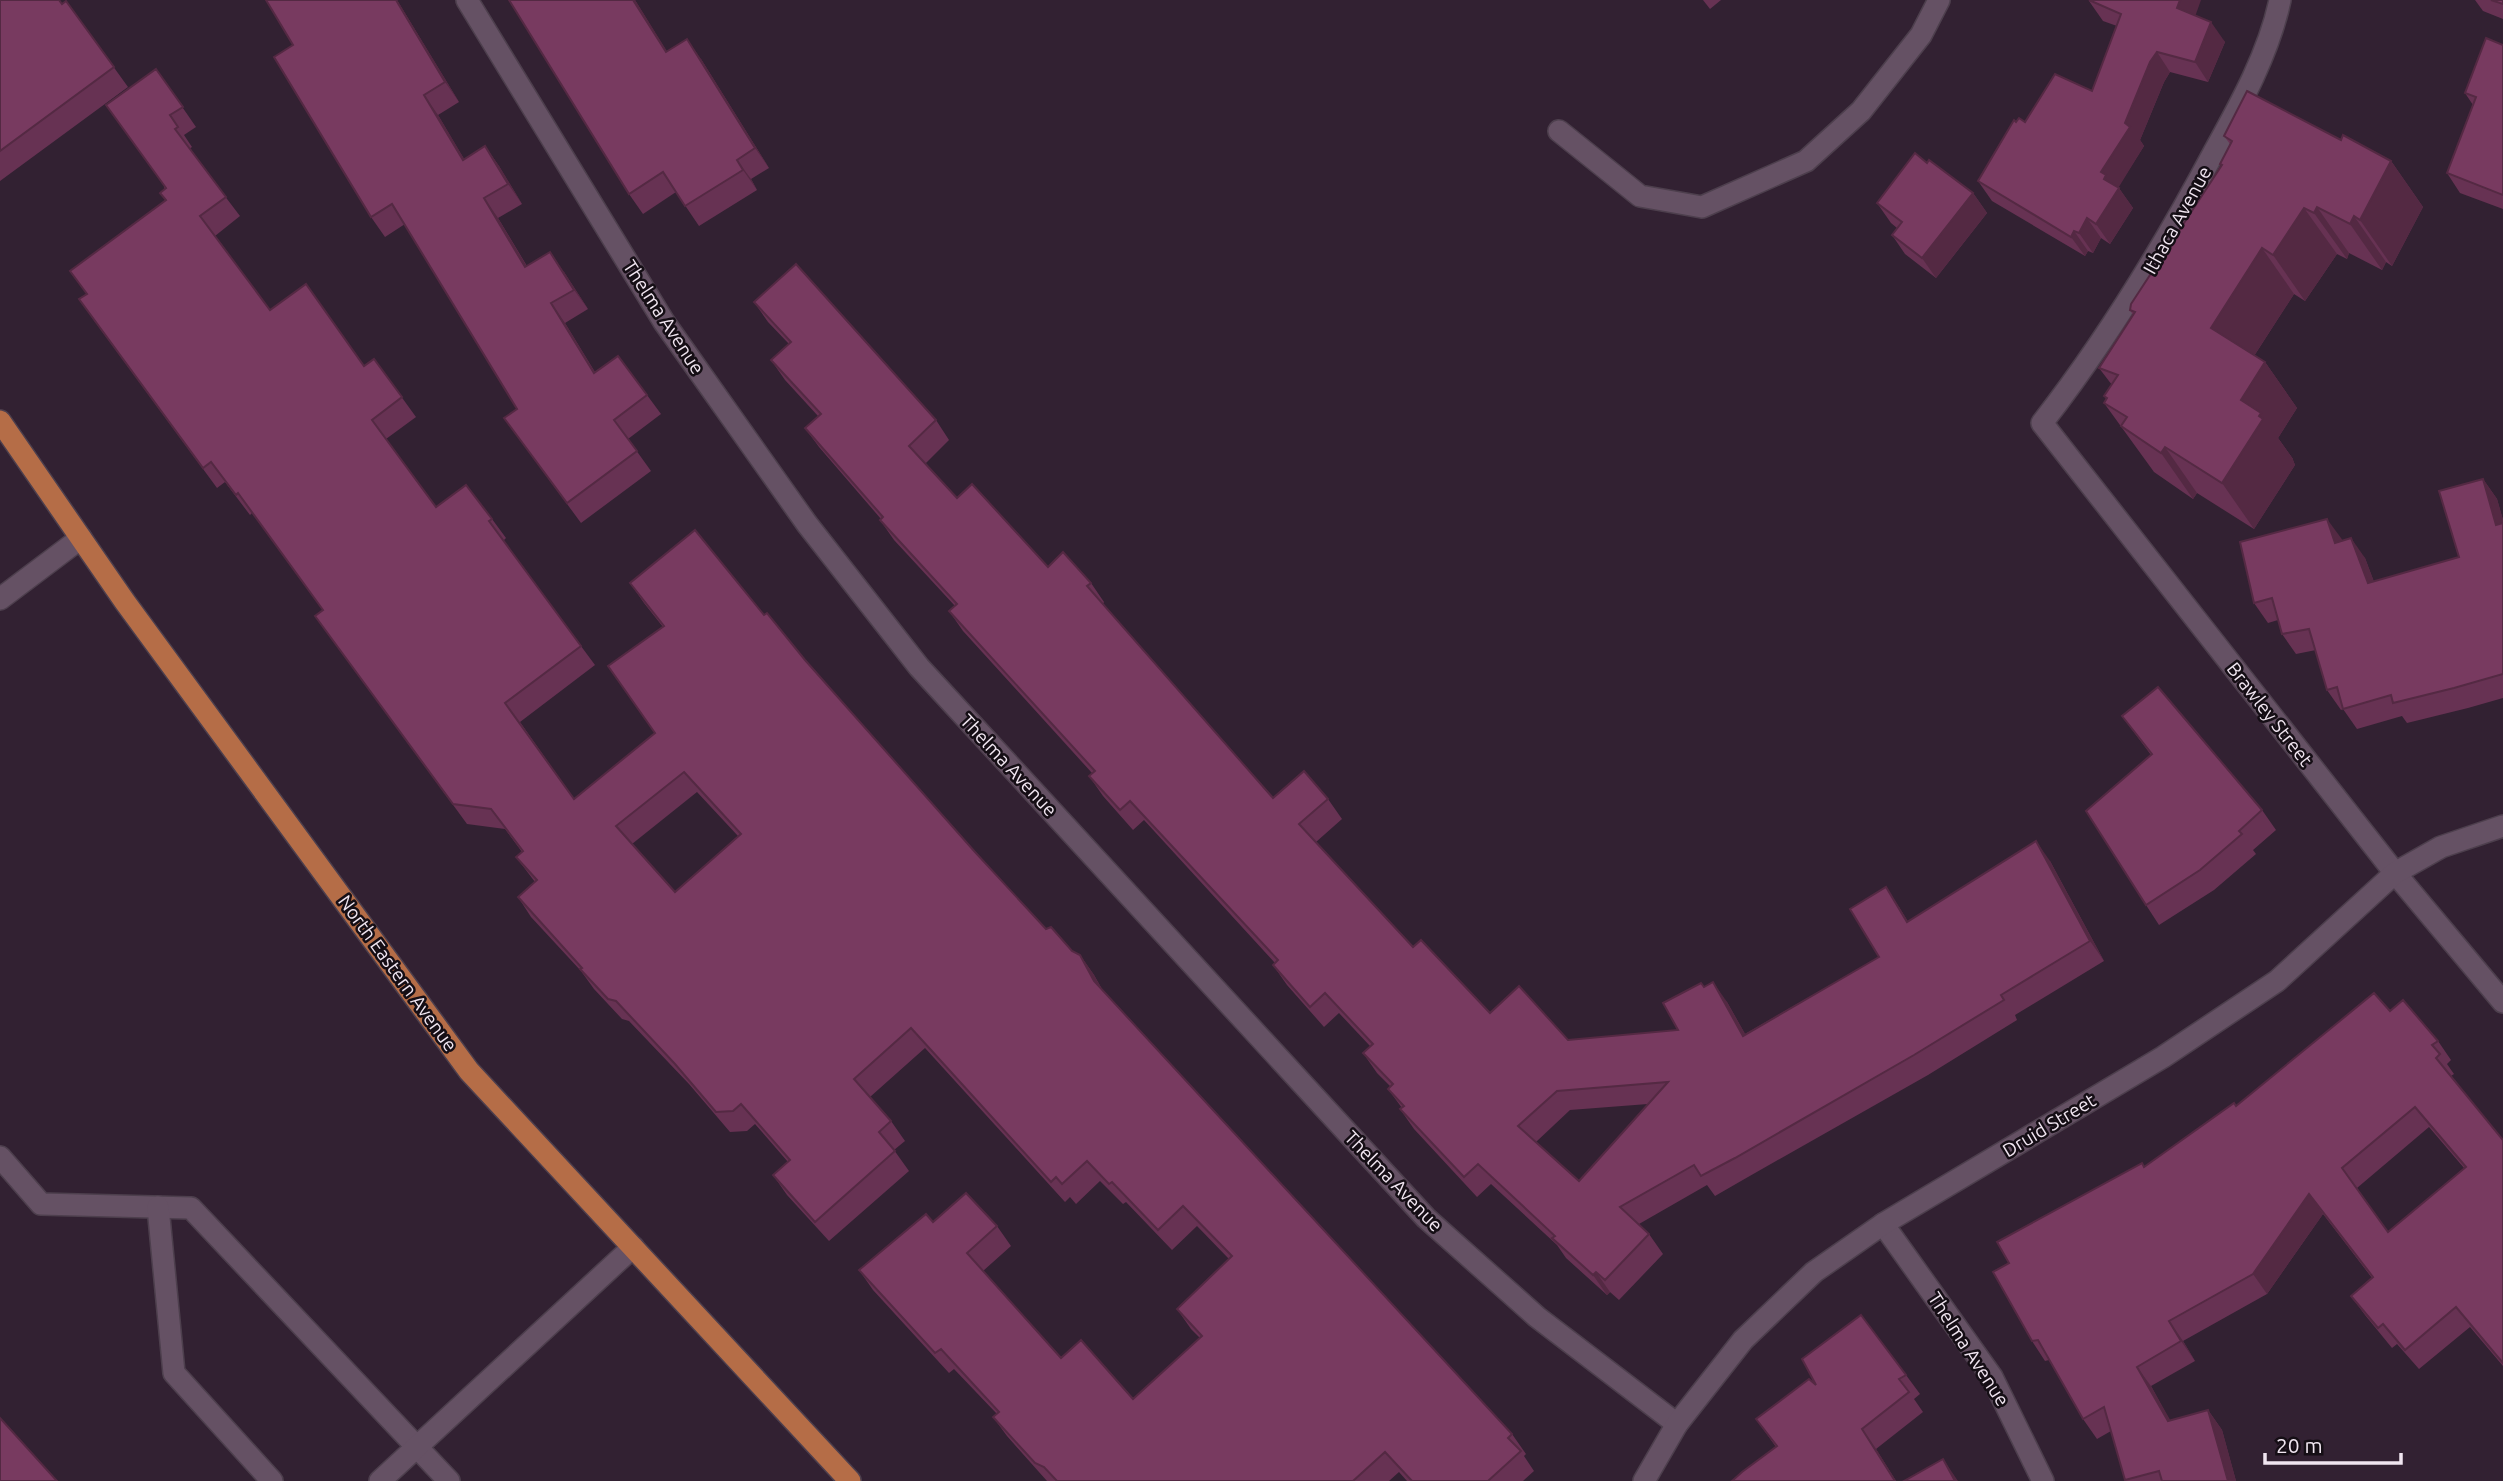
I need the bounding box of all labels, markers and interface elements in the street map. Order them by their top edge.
street label: Ithaca Avenue [2138,162,2216,278]
street label: Thelma Avenue [619,256,709,378]
street label: Brawley Street [2223,658,2318,771]
street label: Thelma Avenue [956,709,1062,821]
street label: North Eastern Avenue [334,891,462,1055]
street label: Druid Street [1999,1088,2100,1161]
street label: Thelma Avenue [1340,1126,1448,1236]
street label: Thelma Avenue [1924,1288,2014,1410]
scale bar [2265,1422,2402,1466]
text: 20 m [2276,1433,2323,1457]

